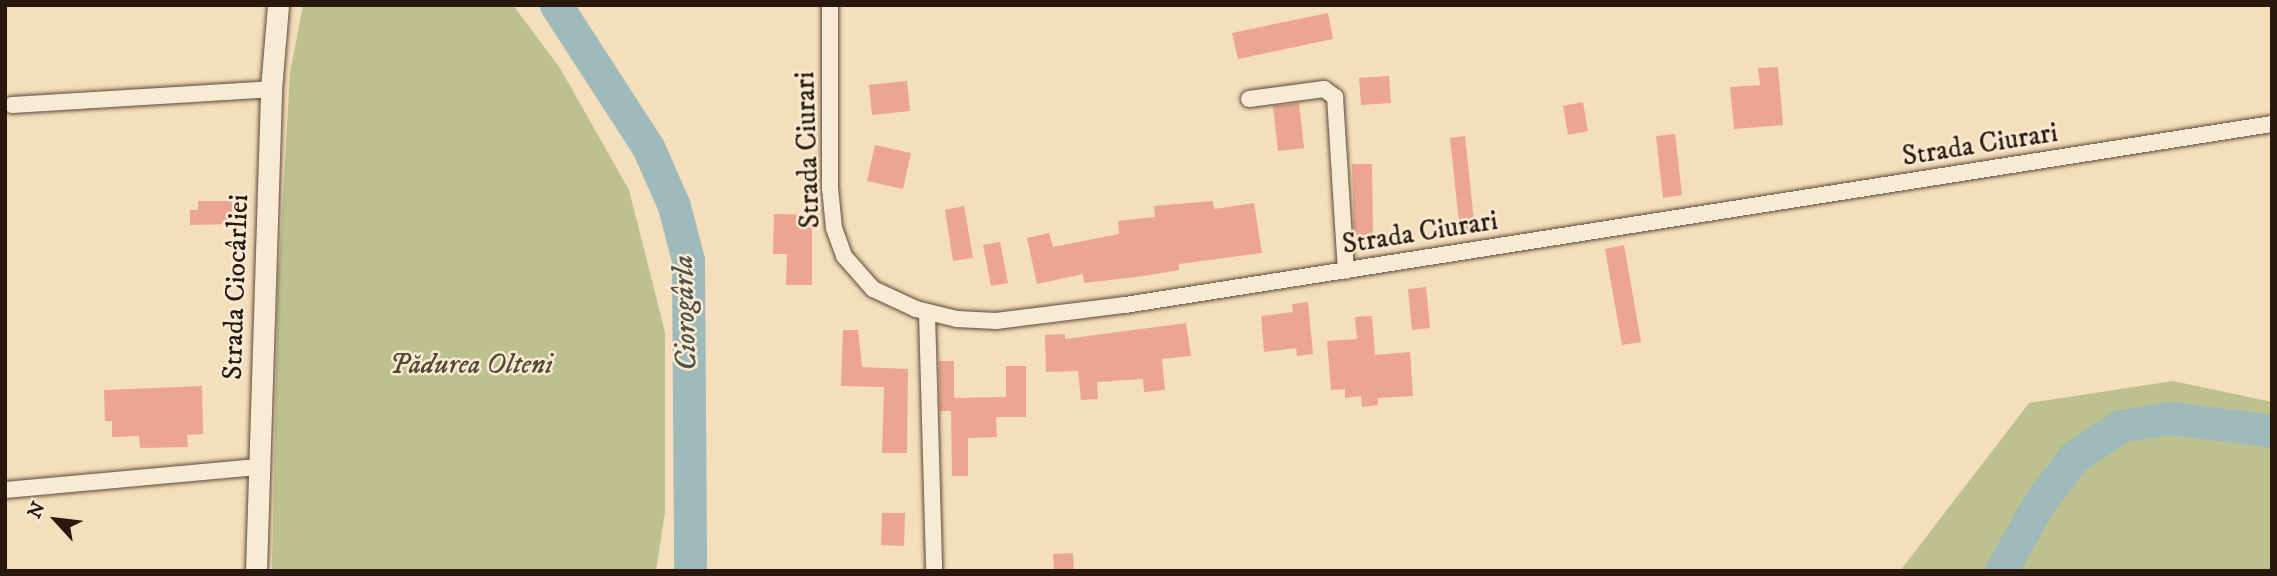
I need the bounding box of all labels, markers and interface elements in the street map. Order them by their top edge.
street label: Strada Ciurari [788,71,828,229]
street label: Strada Ciurari [1900,116,2060,174]
street label: Strada Ciocârliei [216,194,256,380]
street label: Strada Ciurari [1340,204,1500,262]
water label: Ciorogârla [666,254,706,372]
park label: Pădurea Olteni [389,348,553,382]
north arrow [21,485,91,555]
text: N [23,498,51,522]

